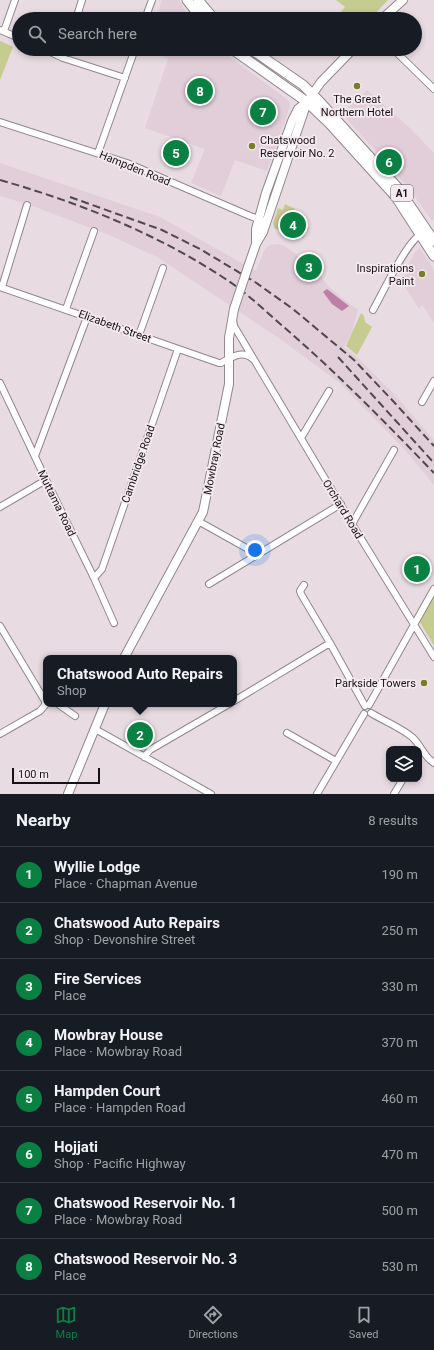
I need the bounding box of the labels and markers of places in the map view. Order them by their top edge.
pin: 8 [187,76,213,106]
marker: The Great Northern Hotel [352,81,362,91]
place label: The Great Northern Hotel [321,93,393,119]
pin: 7 [250,97,276,127]
place label: Chatswood Reservoir No. 2 [260,134,335,160]
pin: 5 [163,138,189,168]
marker: Chatswood Reservoir No. 2 [247,141,257,151]
pin: 6 [376,147,402,177]
pin: 4 [280,210,306,240]
pin: 3 [296,252,322,282]
place label: Inspirations Paint [357,262,414,288]
marker: Inspirations Paint [417,269,427,279]
pin: 1 [404,554,430,584]
place label: Parkside Towers [335,677,416,690]
marker: Parkside Towers [419,678,429,688]
pin: 2 [127,720,153,750]

